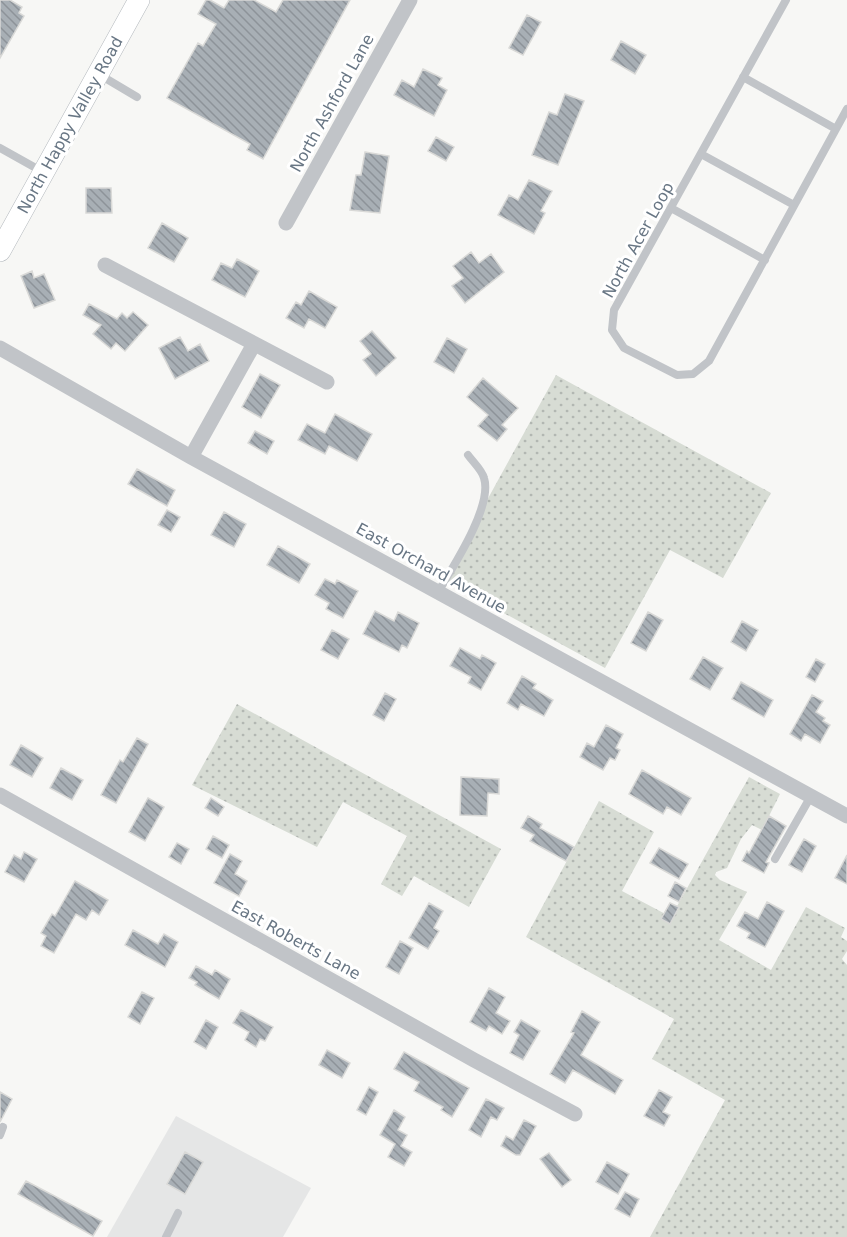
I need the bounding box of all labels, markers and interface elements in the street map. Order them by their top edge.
street label: North Ashford Lane [286,31,378,175]
street label: North Happy Valley Road [13,33,127,217]
street label: North Acer Loop [598,179,678,301]
street label: East Orchard Avenue [353,519,509,617]
street label: East Roberts Lane [228,897,364,983]

